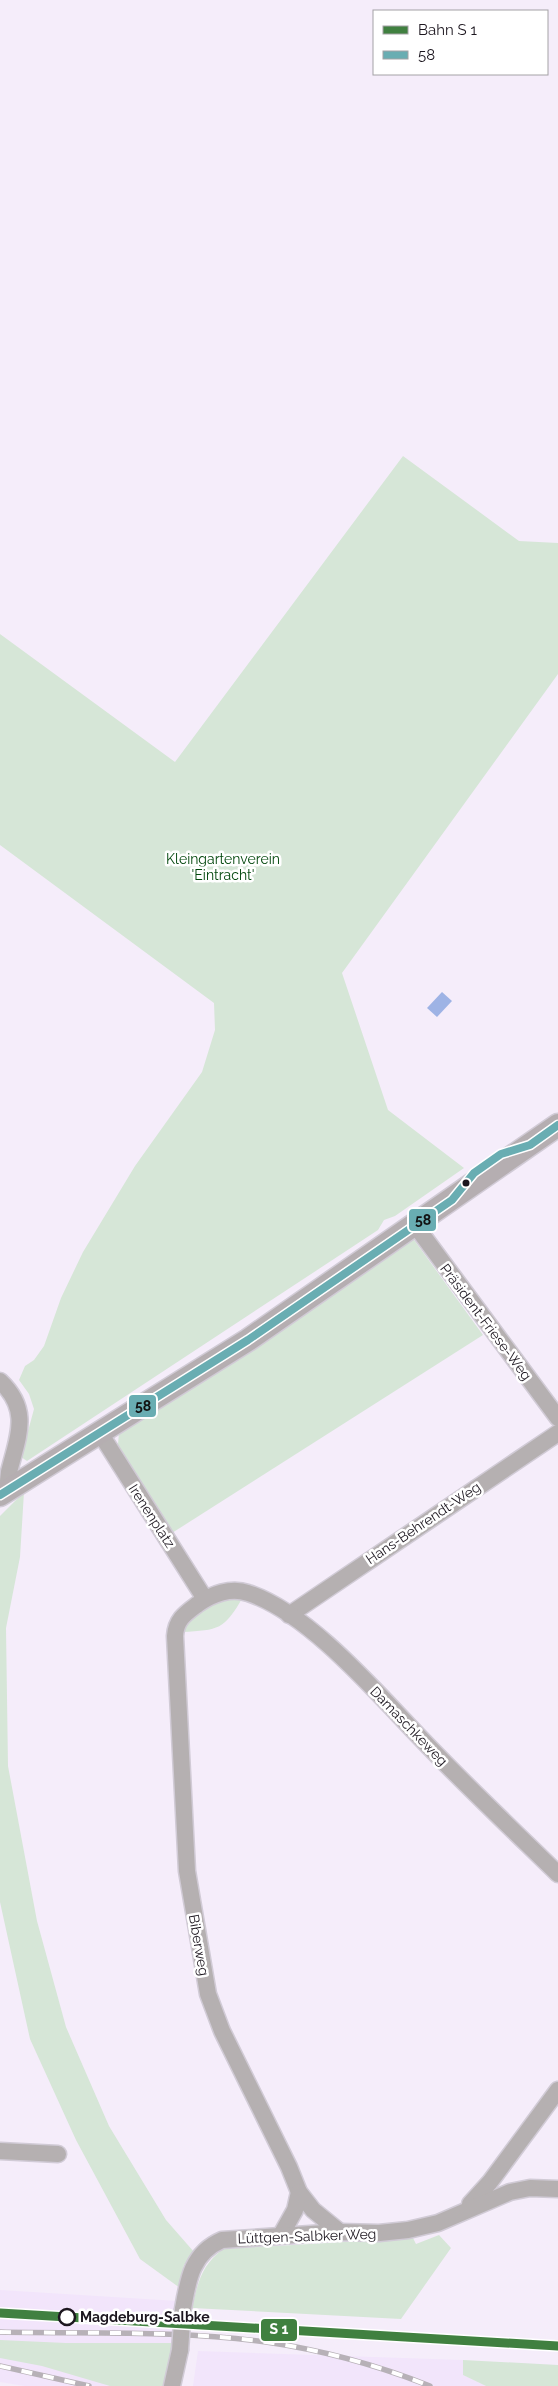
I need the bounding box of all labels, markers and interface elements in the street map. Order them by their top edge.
legend [373,10,548,75]
text: Bahn S 1 [418,21,477,39]
text: 58 [418,46,435,64]
park label: Kleingartenverein 'Eintracht' [166,851,280,883]
unlabelled marker [461,1178,471,1188]
line badge: 58 [408,1208,437,1232]
text: 58 [415,1212,431,1228]
street label: Präsident-Friese-Weg [437,1261,535,1383]
line badge: 58 [128,1394,157,1418]
text: 58 [135,1398,151,1414]
street label: Hans-Behrendt-Weg [363,1479,483,1567]
street label: Irenenplatz [126,1481,179,1551]
street label: Damaschkeweg [367,1683,451,1769]
street label: Biberweg [186,1913,212,1977]
street label: Lüttgen-Salbker Weg [237,2226,377,2246]
marker: Magdeburg-Salbke [58,2308,76,2326]
place label: Magdeburg-Salbke [80,2309,210,2325]
line badge: S 1 [260,2318,298,2342]
text: S 1 [270,2321,289,2337]

